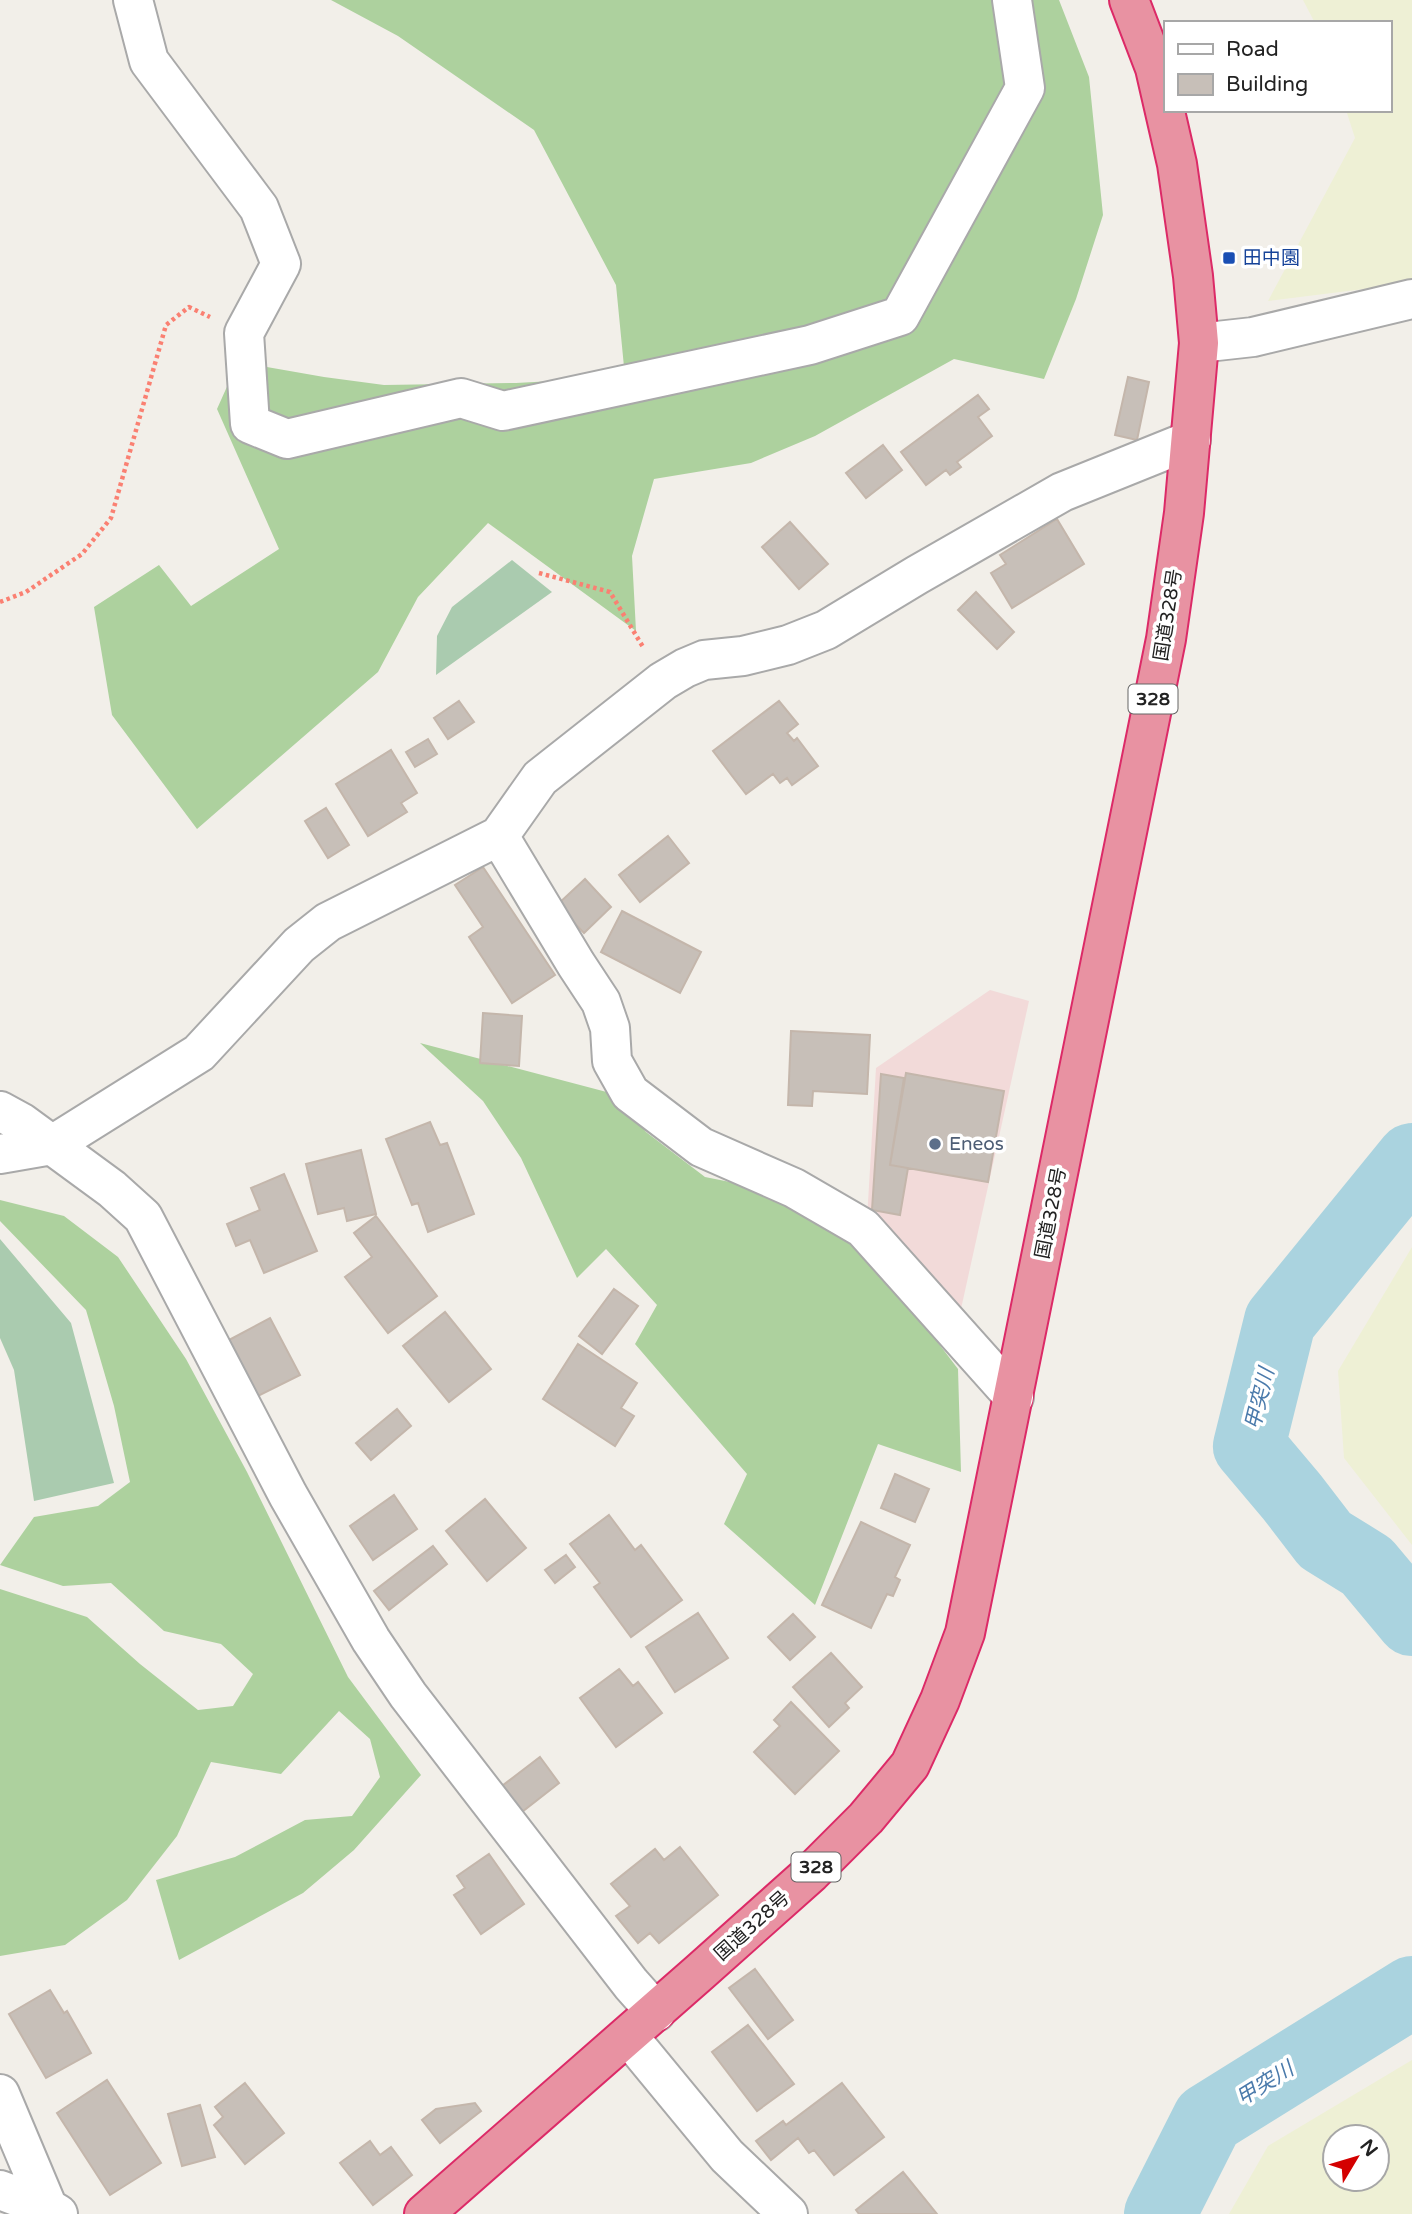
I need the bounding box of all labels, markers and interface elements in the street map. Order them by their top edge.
legend [1164,21,1391,112]
text: Road [1226,37,1279,62]
text: Building [1226,72,1308,97]
place label: 田中園 [1243,247,1300,269]
marker: 田中園 [1221,250,1237,266]
street label: 国道328号 [1150,567,1186,663]
road number: 328 [1128,684,1178,714]
place label: Eneos [949,1133,1004,1155]
marker: Eneos [927,1136,943,1152]
street label: 国道328号 [1031,1165,1071,1261]
water label: 甲突川 [1240,1363,1280,1433]
road number: 328 [792,1853,840,1882]
street label: 国道328号 [710,1887,794,1965]
water label: 甲突川 [1232,2056,1300,2111]
north arrow [1321,2123,1391,2193]
text: N [1355,2135,1382,2161]

